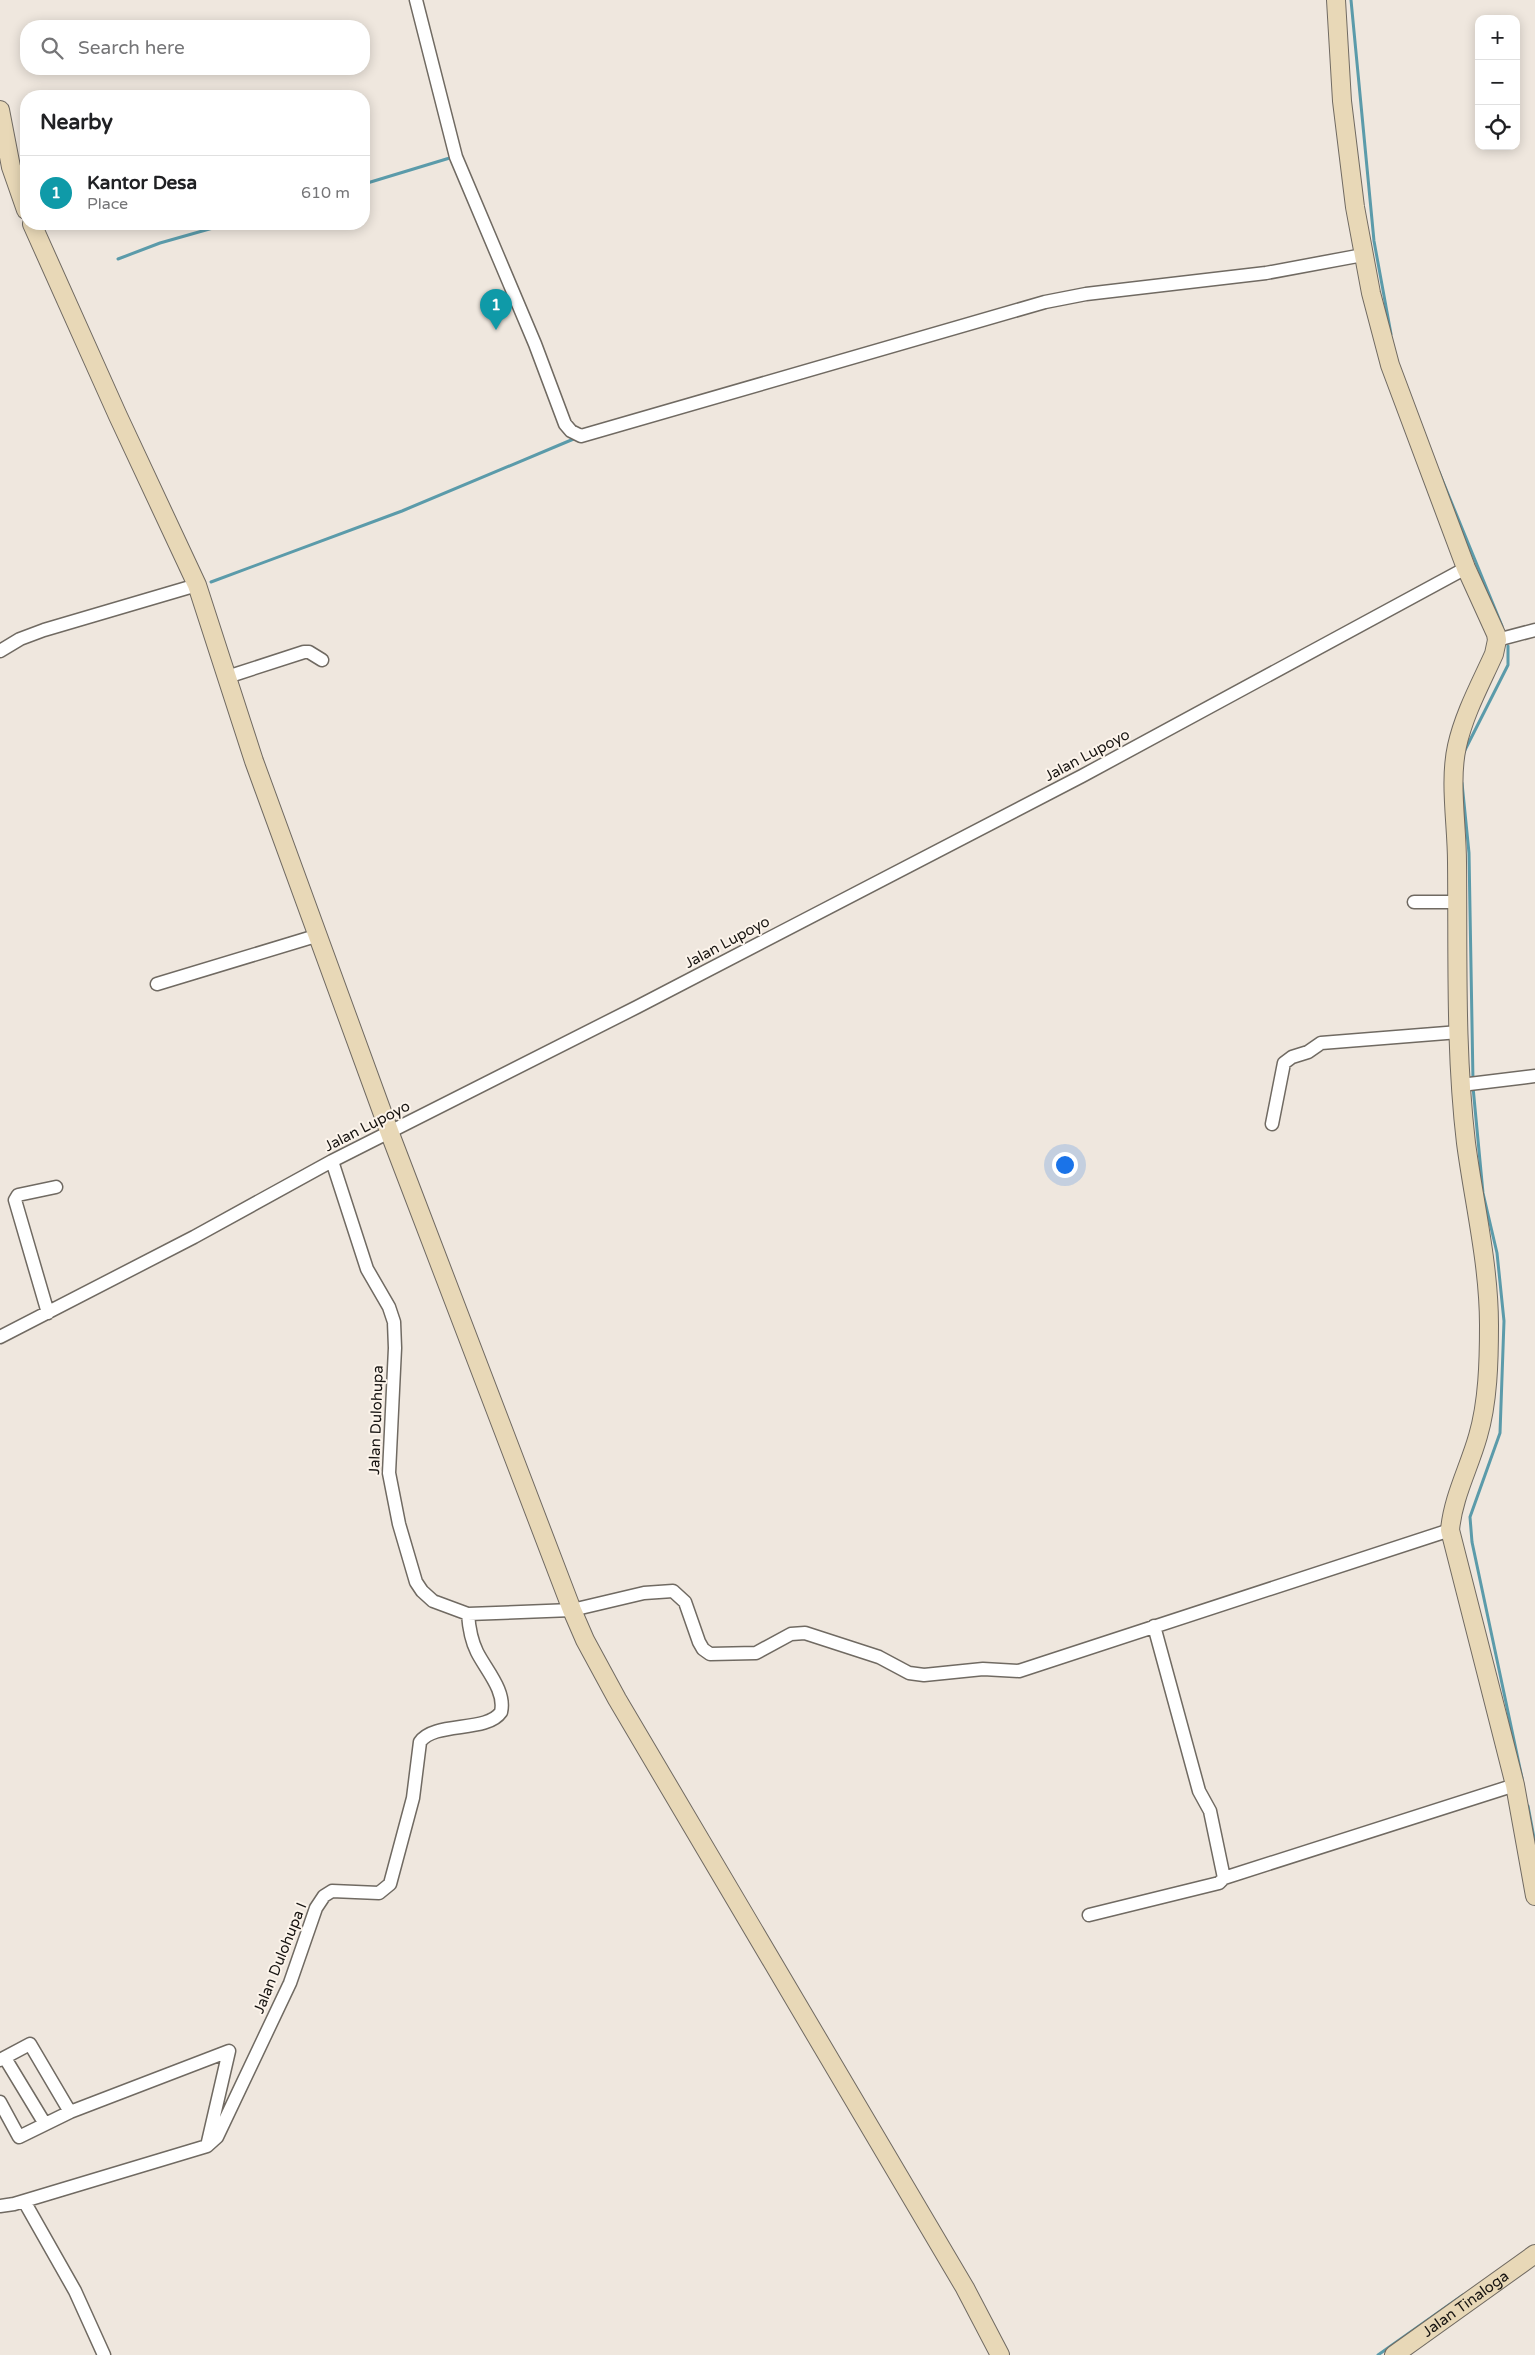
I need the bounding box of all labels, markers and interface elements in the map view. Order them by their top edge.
map controls [1475,15,1520,150]
button: + [1475,15,1520,60]
search box [20,20,370,75]
icon: search [38,34,66,62]
text: Search here [78,37,185,59]
button: − [1475,60,1520,105]
button: locate [1475,105,1520,150]
text: Nearby [40,110,113,135]
text: Kantor Desa [87,172,197,194]
text: 1 [51,183,61,203]
text: 610 m [301,183,350,203]
text: Place [87,194,128,214]
pin: 1 [480,289,512,330]
street label: Jalan Lupoyo [1041,725,1133,785]
street label: Jalan Lupoyo [681,912,773,972]
street label: Jalan Lupoyo [321,1097,413,1155]
your location [1052,1152,1078,1178]
street label: Jalan Dulohupa [365,1365,387,1475]
street label: Jalan Dulohupa I [250,1900,310,2016]
street label: Jalan Tinaloga [1419,2267,1512,2341]

